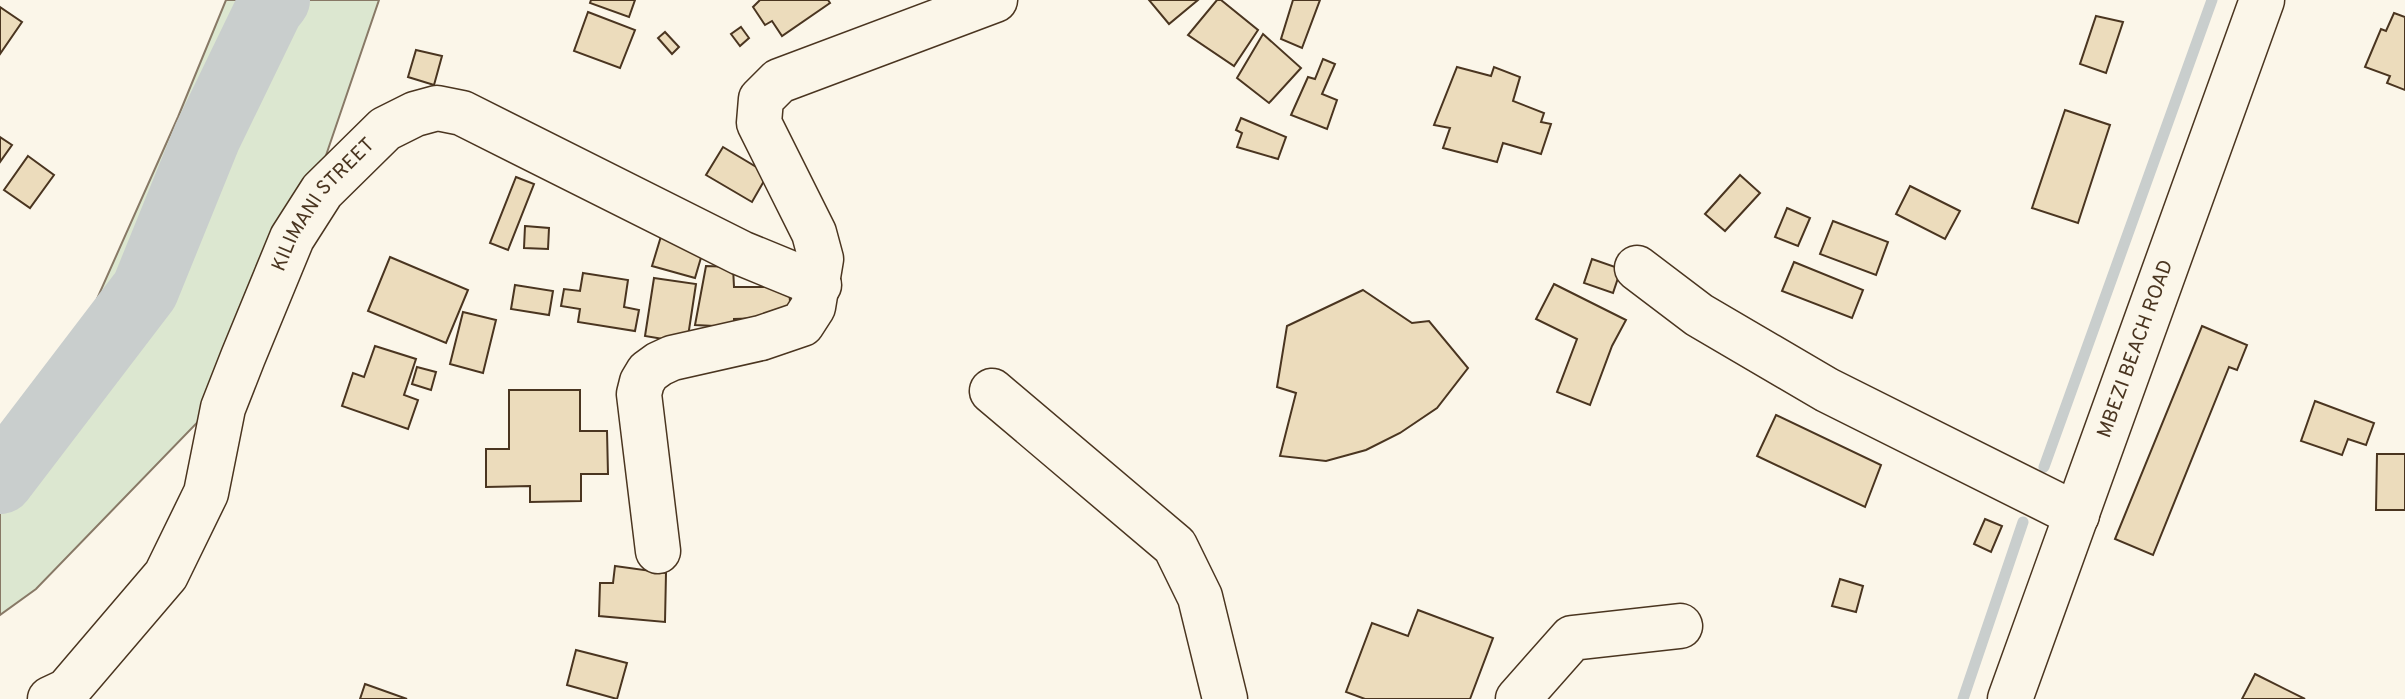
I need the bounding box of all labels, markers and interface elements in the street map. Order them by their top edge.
street label: KILIMANI STREET [267,133,381,275]
street label: MBEZI BEACH ROAD [2092,256,2180,442]

